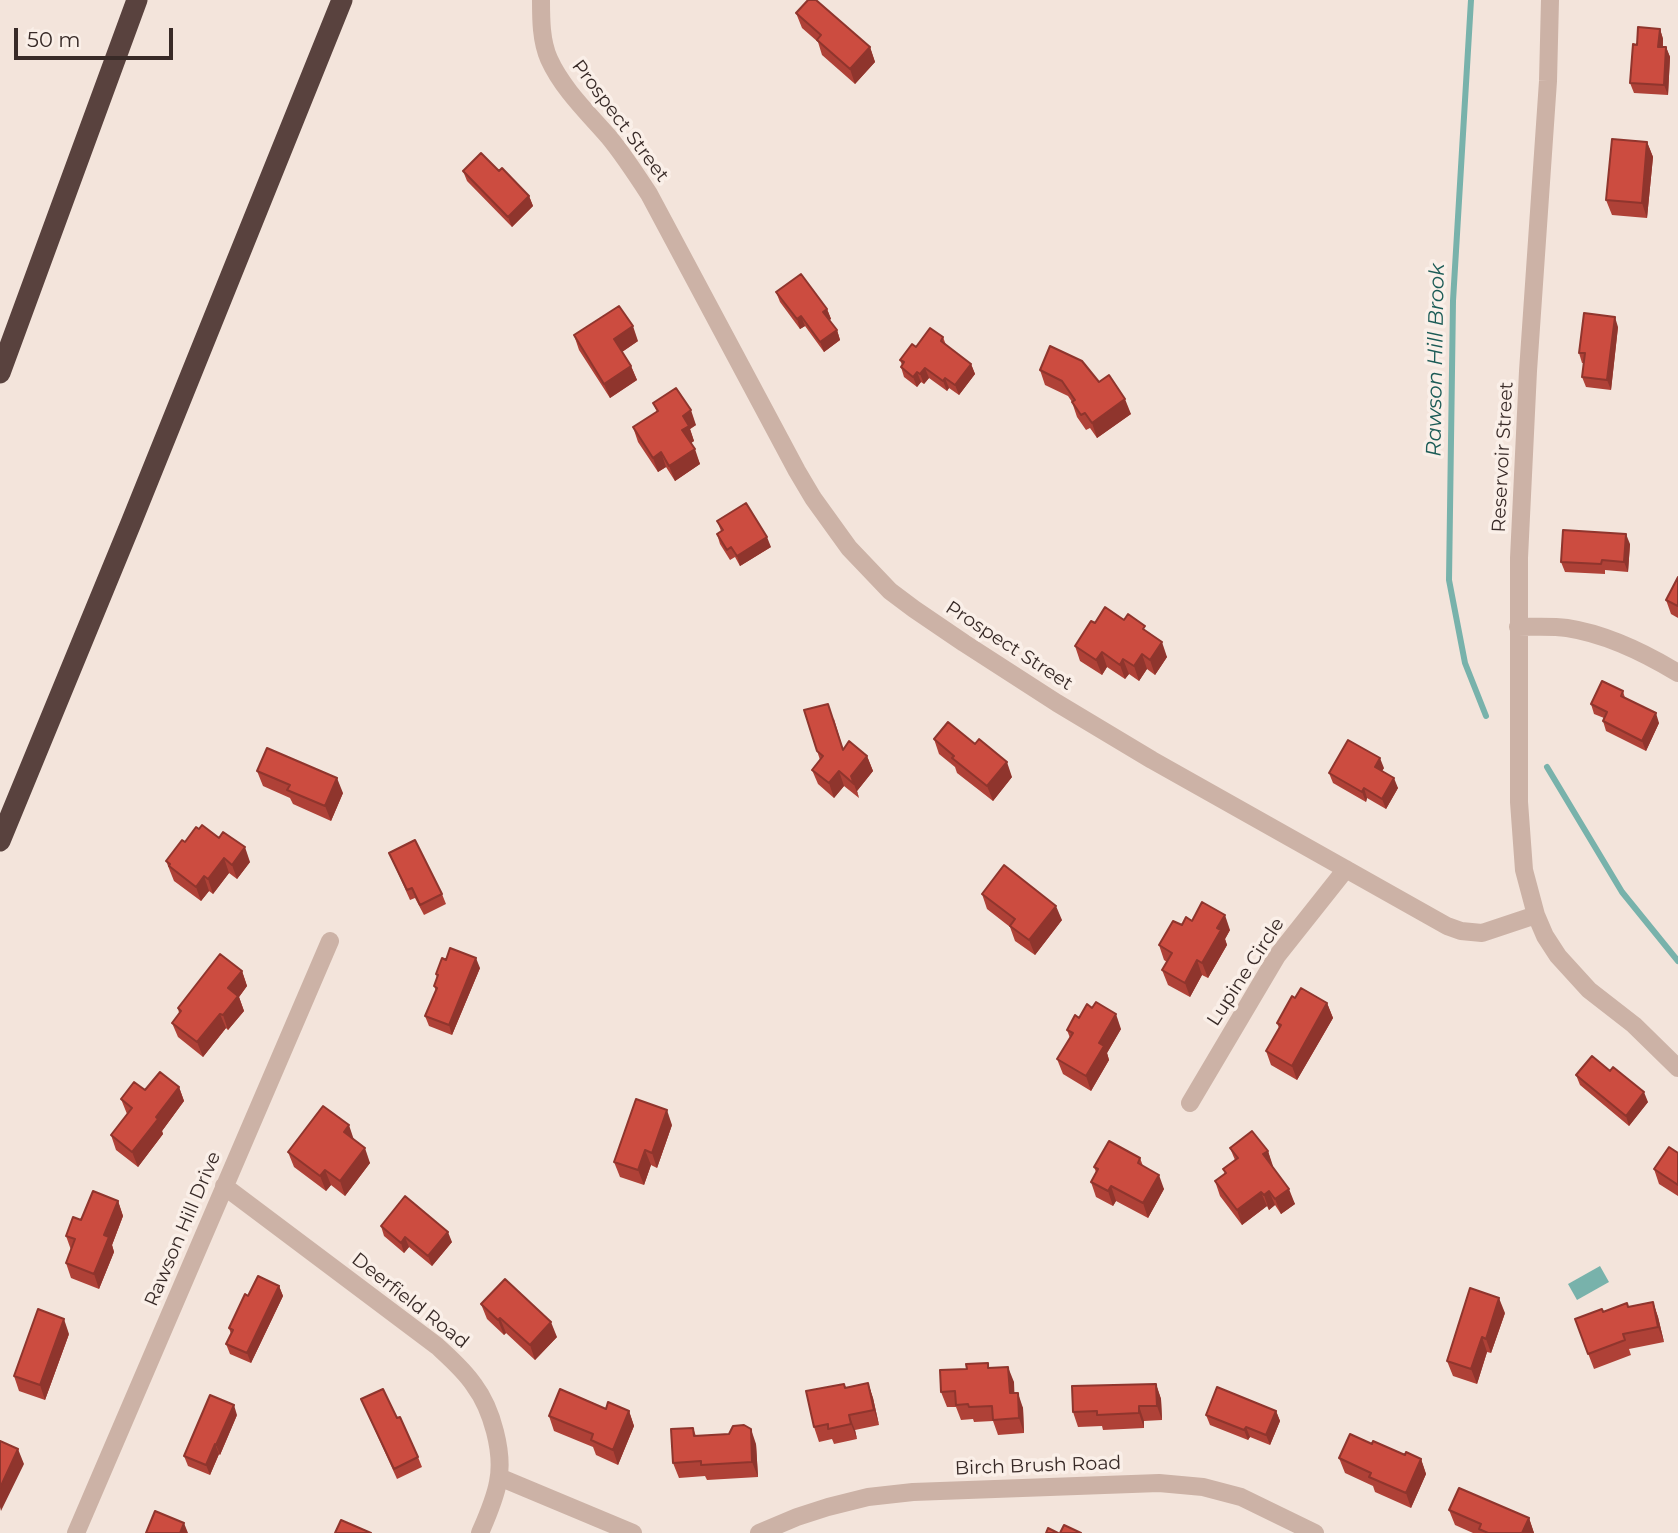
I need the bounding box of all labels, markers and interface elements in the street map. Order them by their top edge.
scale bar [18,14,177,58]
text: 50 m [27,27,81,52]
street label: Prospect Street [567,55,673,187]
water label: Rawson Hill Brook [1422,263,1450,457]
street label: Reservoir Street [1488,381,1518,533]
street label: Prospect Street [941,596,1077,696]
street label: Lupine Circle [1203,914,1289,1030]
street label: Rawson Hill Drive [140,1148,226,1310]
street label: Deerfield Road [347,1248,473,1354]
street label: Birch Brush Road [954,1452,1122,1480]

